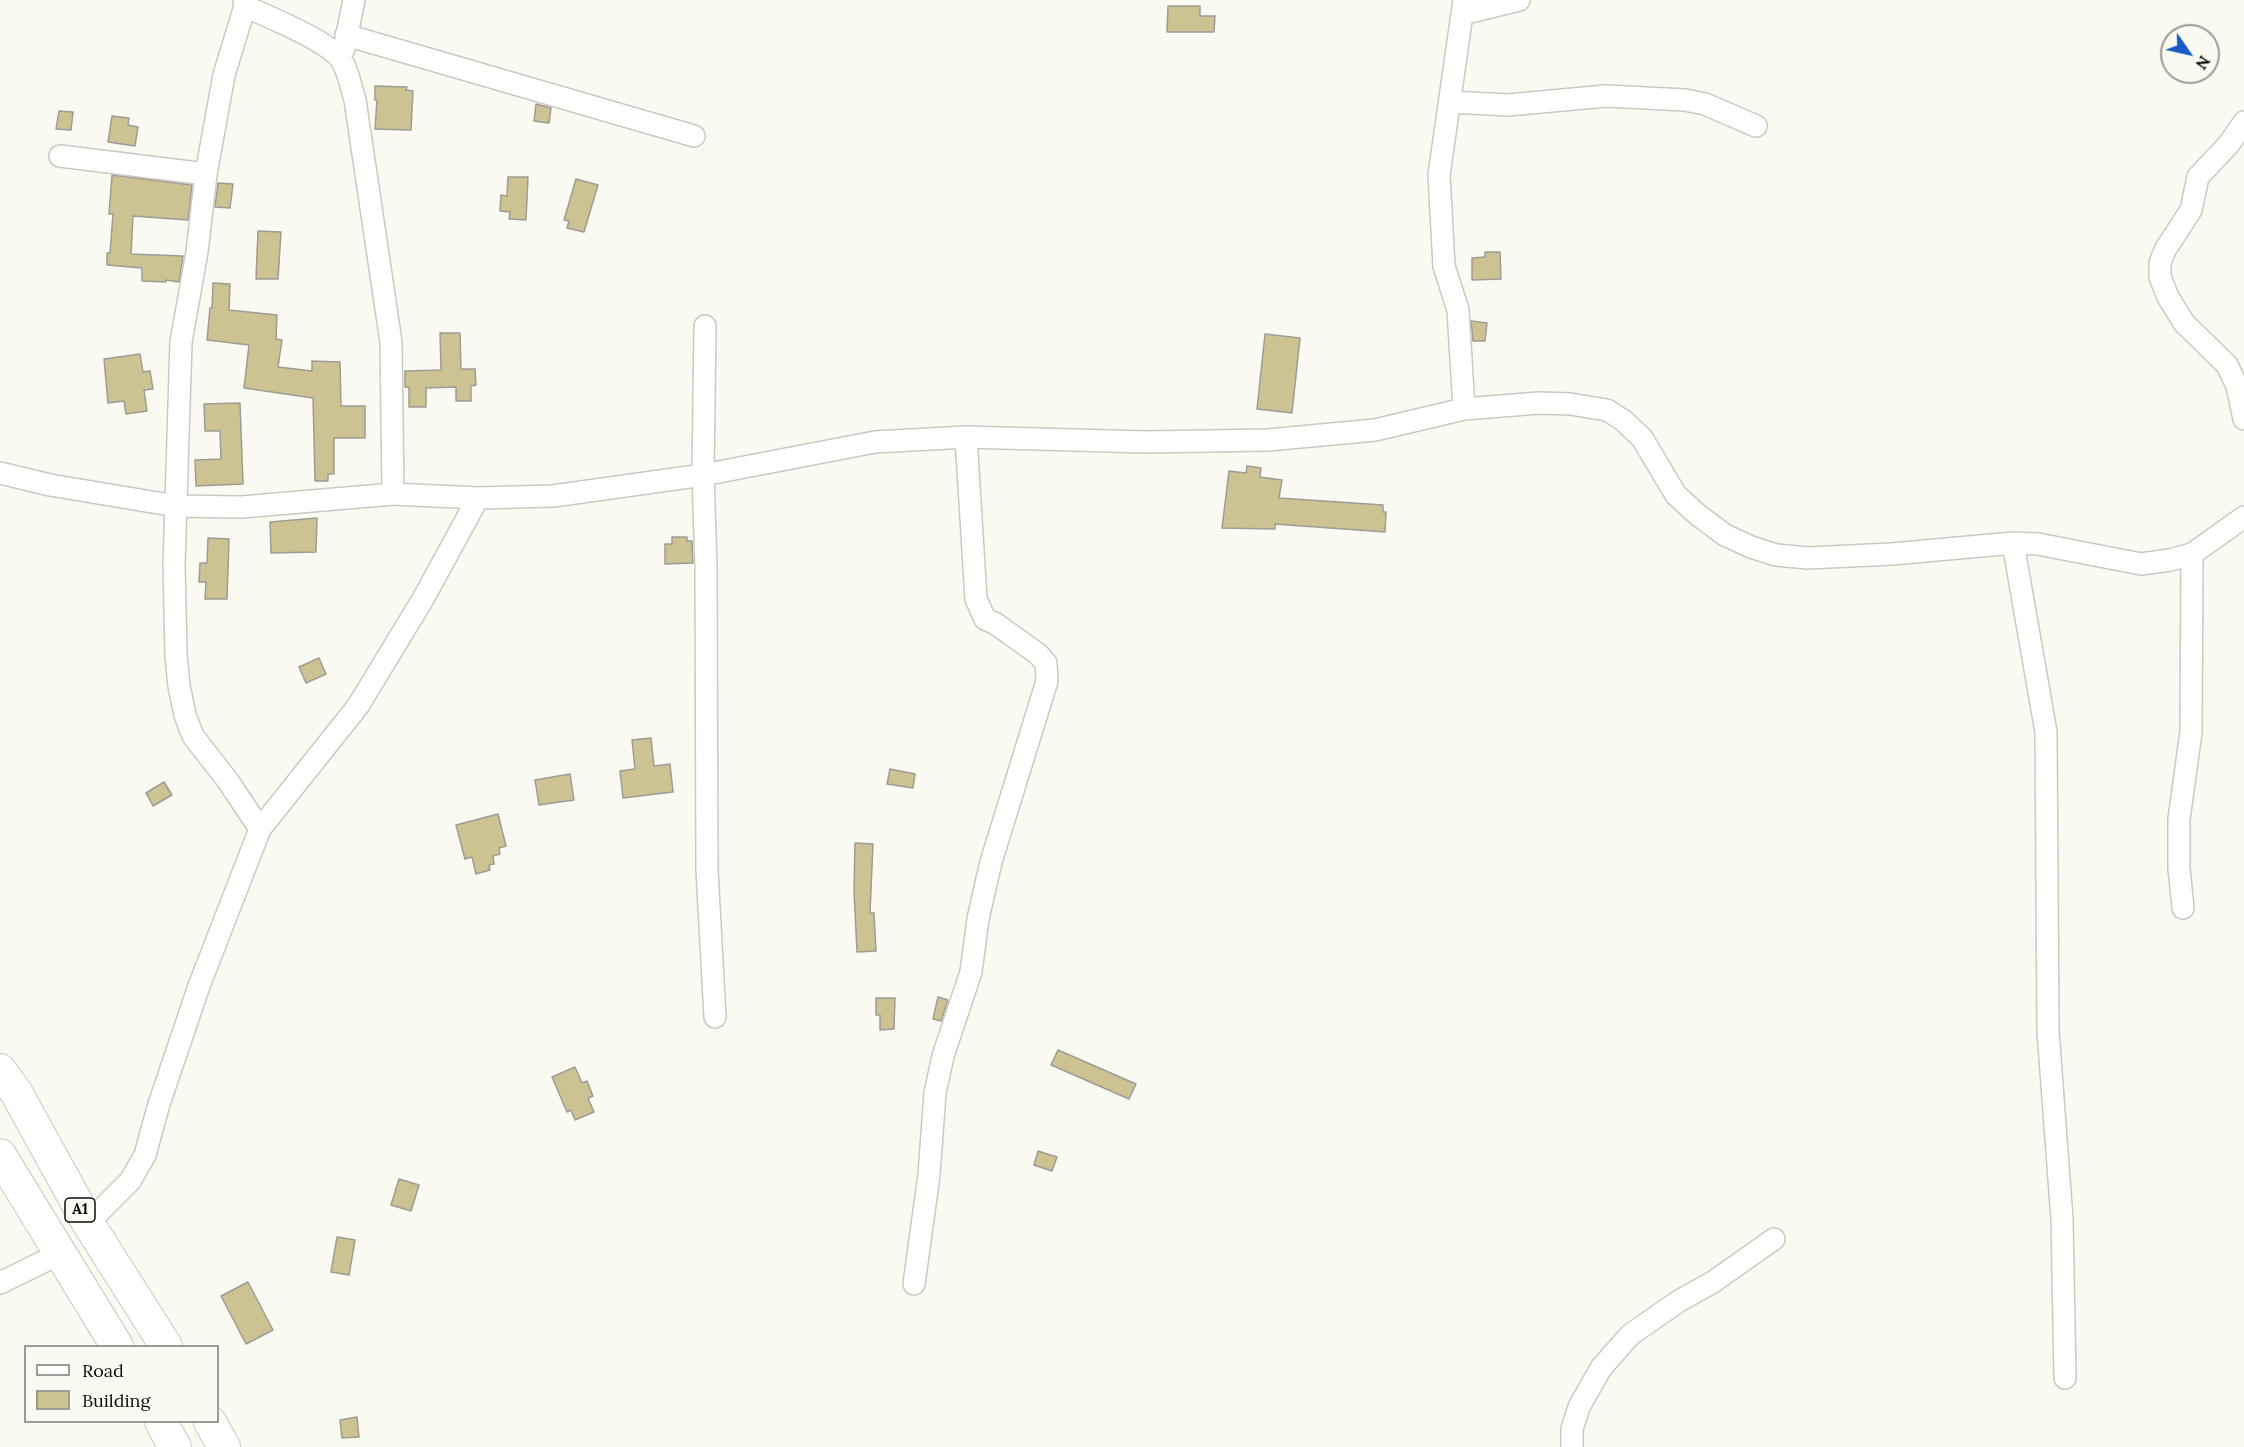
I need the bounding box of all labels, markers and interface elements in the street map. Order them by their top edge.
north arrow [2160,24,2220,84]
text: N [2192,52,2215,74]
road number: A1 [65,1198,95,1222]
legend [24,1345,219,1423]
text: Road [82,1359,124,1382]
text: Building [82,1389,150,1412]

